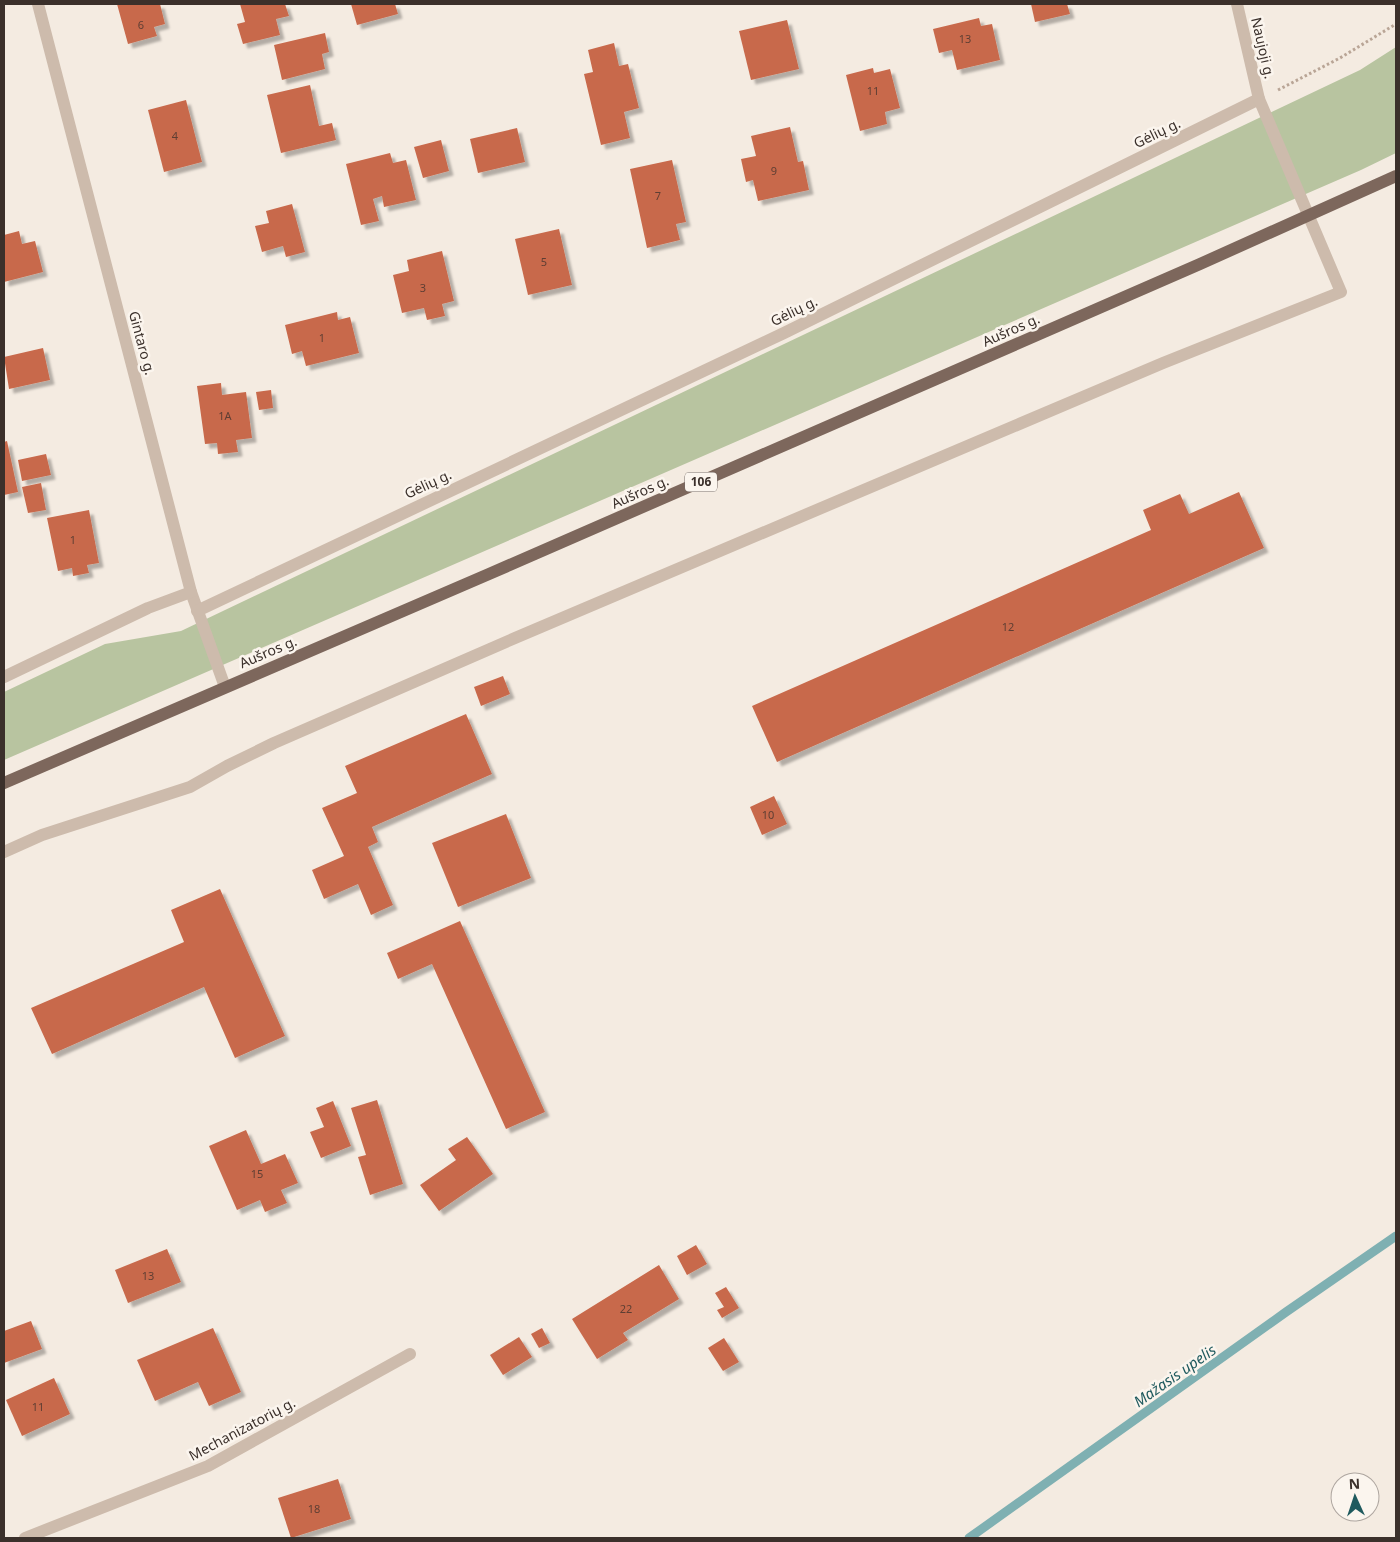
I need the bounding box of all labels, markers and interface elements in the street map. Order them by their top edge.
street label: Naujoji g. [1247,15,1280,80]
house number: 6 [138,17,144,32]
house number: 13 [959,31,971,46]
house number: 11 [867,83,879,98]
street label: Gėlių g. [1130,113,1183,152]
house number: 4 [172,128,179,143]
house number: 9 [771,163,777,178]
house number: 7 [655,188,661,203]
house number: 5 [541,254,547,269]
house number: 3 [420,280,426,295]
street label: Gėlių g. [767,291,820,330]
street label: Aušros g. [979,308,1043,351]
street label: Gintaro g. [125,309,160,377]
house number: 1 [319,330,325,345]
house number: 1A [218,408,233,423]
street label: Gėlių g. [401,464,454,503]
street label: Aušros g. [608,470,672,513]
road number: 106 [685,472,717,492]
house number: 1 [70,532,76,547]
house number: 12 [1002,619,1014,634]
street label: Aušros g. [236,631,300,672]
house number: 10 [762,807,774,822]
house number: 15 [251,1166,263,1181]
house number: 13 [142,1268,154,1283]
house number: 22 [620,1301,632,1316]
water label: Mažasis upelis [1129,1339,1220,1411]
street label: Mechanizatorių g. [185,1392,298,1465]
house number: 11 [32,1399,44,1414]
north arrow [1330,1472,1380,1522]
text: N [1348,1474,1360,1493]
house number: 18 [308,1501,320,1516]

